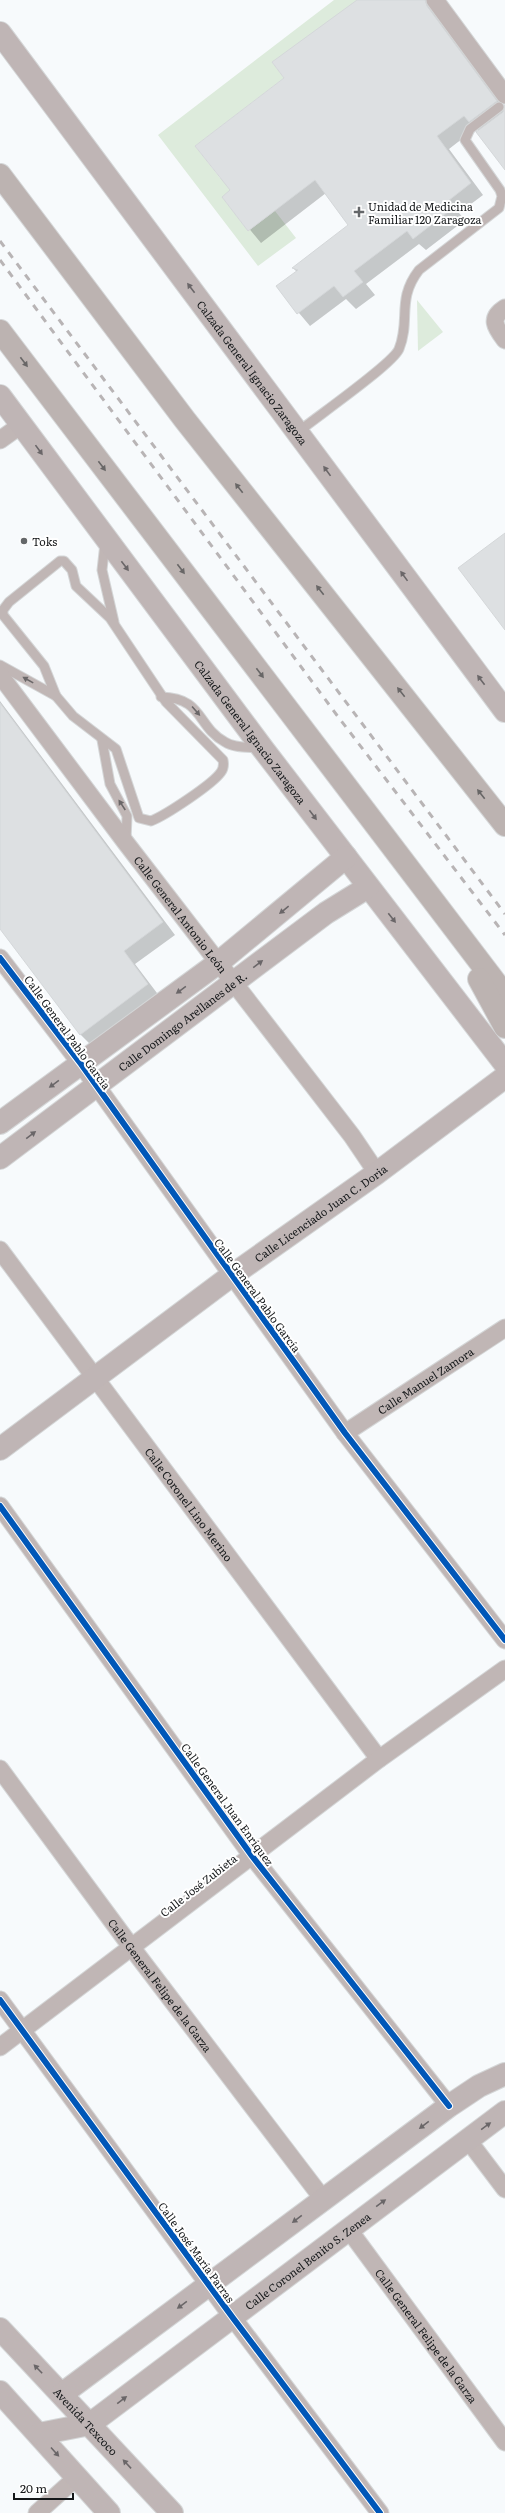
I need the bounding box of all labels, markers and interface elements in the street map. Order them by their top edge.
place label: Unidad de Medicina Familiar 120 Zaragoza [368,198,481,227]
marker: Unidad de Medicina Familiar 120 Zaragoza [353,206,365,218]
one-way arrow [186,283,195,294]
street label: Calzada General Ignacio Zaragoza [194,297,312,448]
one-way arrow [19,357,28,368]
one-way arrow [35,445,44,456]
one-way arrow [98,461,106,471]
one-way arrow [323,466,331,477]
one-way arrow [235,483,244,494]
place label: Toks [32,533,57,549]
marker: Toks [19,536,29,546]
one-way arrow [121,561,129,571]
one-way arrow [177,564,185,575]
one-way arrow [400,571,408,581]
one-way arrow [316,585,324,596]
street label: Calzada General Ignacio Zaragoza [191,656,310,807]
one-way arrow [255,667,264,678]
one-way arrow [477,675,486,686]
one-way arrow [22,677,34,684]
one-way arrow [396,687,405,698]
one-way arrow [191,705,200,716]
one-way arrow [477,789,486,800]
one-way arrow [118,800,126,810]
one-way arrow [309,809,317,820]
street label: Calle General Antonio León [131,852,231,976]
one-way arrow [278,905,289,914]
one-way arrow [388,913,396,924]
one-way arrow [253,960,263,968]
street label: Calle Domingo Arellanes de R. [114,967,250,1075]
street label: Calle General Pablo García [21,972,115,1092]
one-way arrow [176,986,187,994]
one-way arrow [49,1079,60,1088]
one-way arrow [26,1131,36,1139]
street label: Calle Licenciado Juan C. Doria [251,1160,390,1265]
street label: Calle General Pablo García [211,1235,305,1355]
street label: Calle Manuel Zamora [374,1343,477,1418]
street label: Calle Coronel Lino Merino [142,1444,237,1565]
street label: Calle General Juan Enríquez [178,1739,278,1869]
street label: Calle José Zubieta [156,1850,240,1920]
street label: Calle General Felipe de la Garza [105,1915,216,2055]
one-way arrow [419,2121,429,2129]
one-way arrow [481,2122,491,2130]
street label: Calle José María Parras [155,2198,239,2306]
one-way arrow [376,2199,387,2208]
street label: Calle Coronel Benito S. Zenea [241,2208,374,2313]
one-way arrow [292,2215,302,2223]
street label: Calle General Felipe de la Garza [372,2265,482,2406]
one-way arrow [176,2301,187,2309]
one-way arrow [33,2364,43,2374]
street label: Avenida Texcoco [50,2384,122,2459]
one-way arrow [116,2396,127,2404]
one-way arrow [50,2447,60,2457]
one-way arrow [123,2459,132,2468]
scale bar [14,2475,73,2501]
text: 20 m [20,2479,47,2497]

